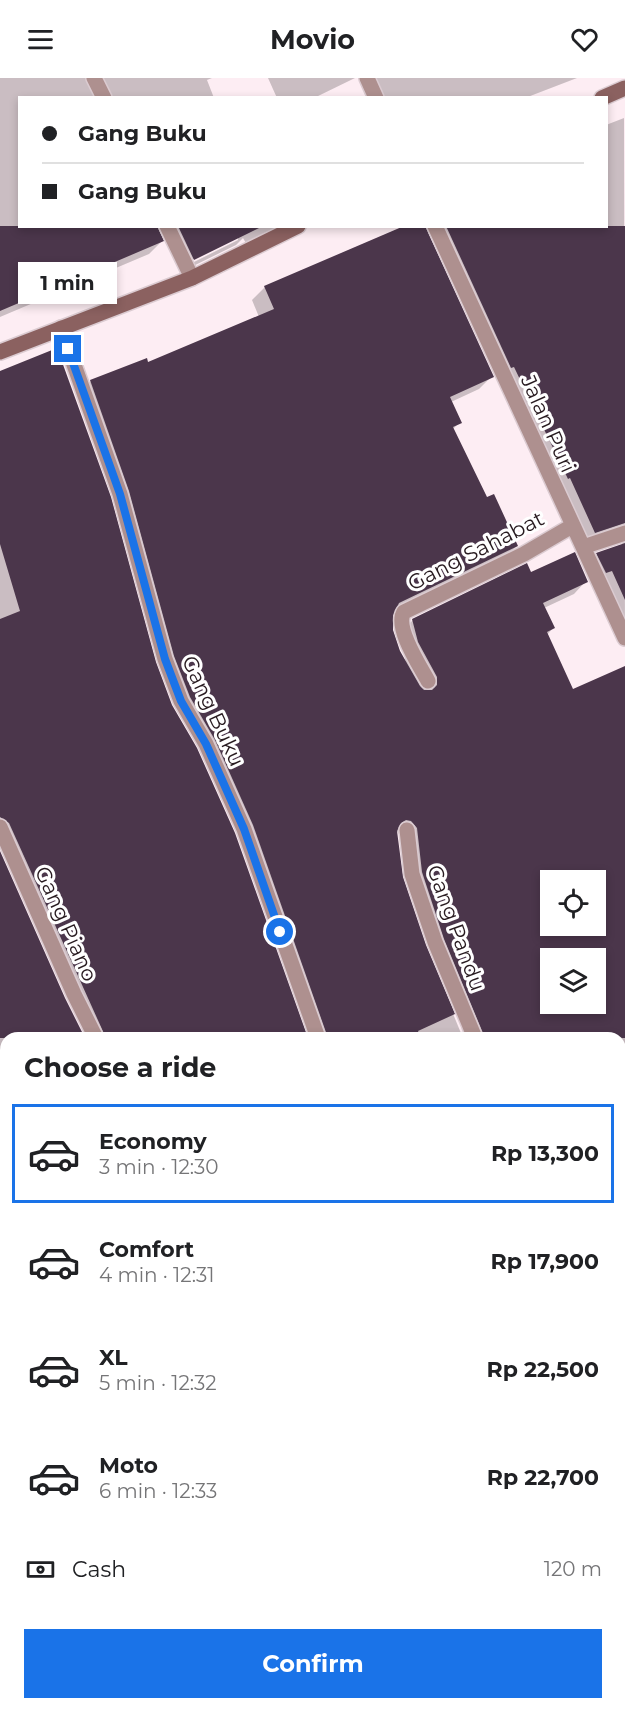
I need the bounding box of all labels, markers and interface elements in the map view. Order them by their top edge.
icon: menu [24,23,57,56]
text: Movio [270,23,355,56]
icon: heart [568,23,601,56]
text: Gang Buku [78,120,207,147]
text: Gang Buku [78,178,207,205]
callout: 1 min [19,262,118,304]
text: 1 min [40,271,95,295]
route end [54,335,81,362]
street label: Jalan Puri [516,370,581,476]
street label: Gang Sahabat [403,505,548,596]
street label: Gang Buku [177,652,250,770]
street label: Gang Pandu [422,861,491,994]
street label: Gang Piano [30,862,103,985]
map controls [540,870,606,1014]
button: locate [540,870,606,936]
route start [266,918,293,945]
button: layers [540,948,606,1014]
text: Choose a ride [24,1051,216,1084]
icon: car [27,1127,81,1181]
text: Economy [99,1128,207,1155]
text: Rp 13,300 [491,1140,599,1167]
text: 3 min · 12:30 [99,1155,219,1179]
icon: car [27,1235,81,1289]
text: Comfort [99,1236,194,1263]
text: Rp 17,900 [491,1248,599,1275]
text: 4 min · 12:31 [99,1263,214,1287]
icon: car [27,1343,81,1397]
text: XL [99,1344,128,1371]
text: Rp 22,500 [487,1356,599,1383]
text: 5 min · 12:32 [99,1371,217,1395]
icon: car [27,1451,81,1505]
text: Moto [99,1452,158,1479]
text: Rp 22,700 [487,1464,599,1491]
text: 6 min · 12:33 [99,1479,217,1503]
icon: cash [24,1553,57,1586]
text: Cash [72,1556,126,1583]
text: 120 m [544,1557,602,1581]
button: Confirm [24,1629,602,1698]

